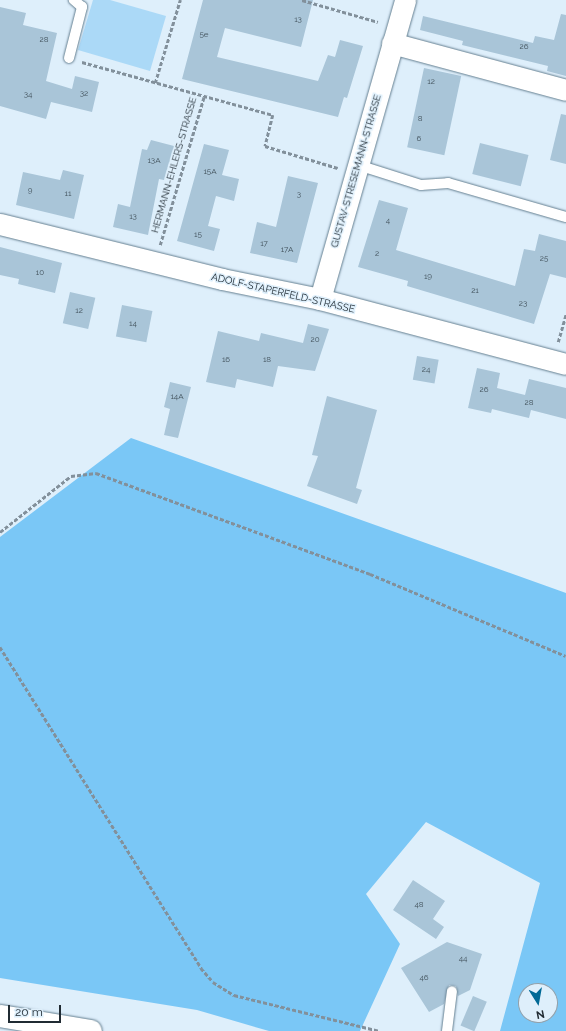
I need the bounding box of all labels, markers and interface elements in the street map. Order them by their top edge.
house number: 13 [294,15,302,25]
house number: 5e [199,30,209,40]
house number: 28 [40,35,48,45]
house number: 26 [520,42,528,52]
house number: 12 [427,77,435,87]
house number: 32 [80,89,88,99]
house number: 34 [24,90,32,100]
street label: GUSTAV-STRESEMANN-STRASSE [328,93,384,249]
street label: HERMANN-EHLERS-STRASSE [149,96,199,234]
house number: 8 [418,114,422,124]
house number: 6 [417,134,421,144]
house number: 13A [147,156,161,166]
house number: 15A [203,167,217,177]
house number: 9 [28,186,32,196]
house number: 11 [65,189,71,199]
house number: 3 [297,190,301,200]
house number: 13 [129,212,137,222]
house number: 4 [386,216,390,226]
house number: 15 [194,230,202,240]
house number: 17 [260,239,268,249]
house number: 17A [281,245,293,255]
house number: 2 [375,249,379,259]
house number: 25 [540,254,548,264]
house number: 10 [36,268,44,278]
street label: ADOLF-STAPERFELD-STRASSE [210,271,356,315]
house number: 19 [424,272,432,282]
house number: 21 [471,286,479,296]
house number: 23 [519,299,527,309]
house number: 12 [75,306,83,316]
house number: 14 [129,319,137,329]
house number: 20 [310,335,320,345]
house number: 16 [222,355,230,365]
house number: 18 [263,355,271,365]
house number: 24 [422,365,430,375]
house number: 26 [480,385,488,395]
house number: 14A [170,392,184,402]
house number: 28 [525,398,533,408]
house number: 48 [414,900,424,910]
house number: 44 [459,954,467,964]
house number: 46 [419,973,429,983]
north arrow [518,983,558,1023]
scale bar [10,997,63,1023]
text: 20 m [15,1005,43,1019]
text: N [535,1007,546,1021]

